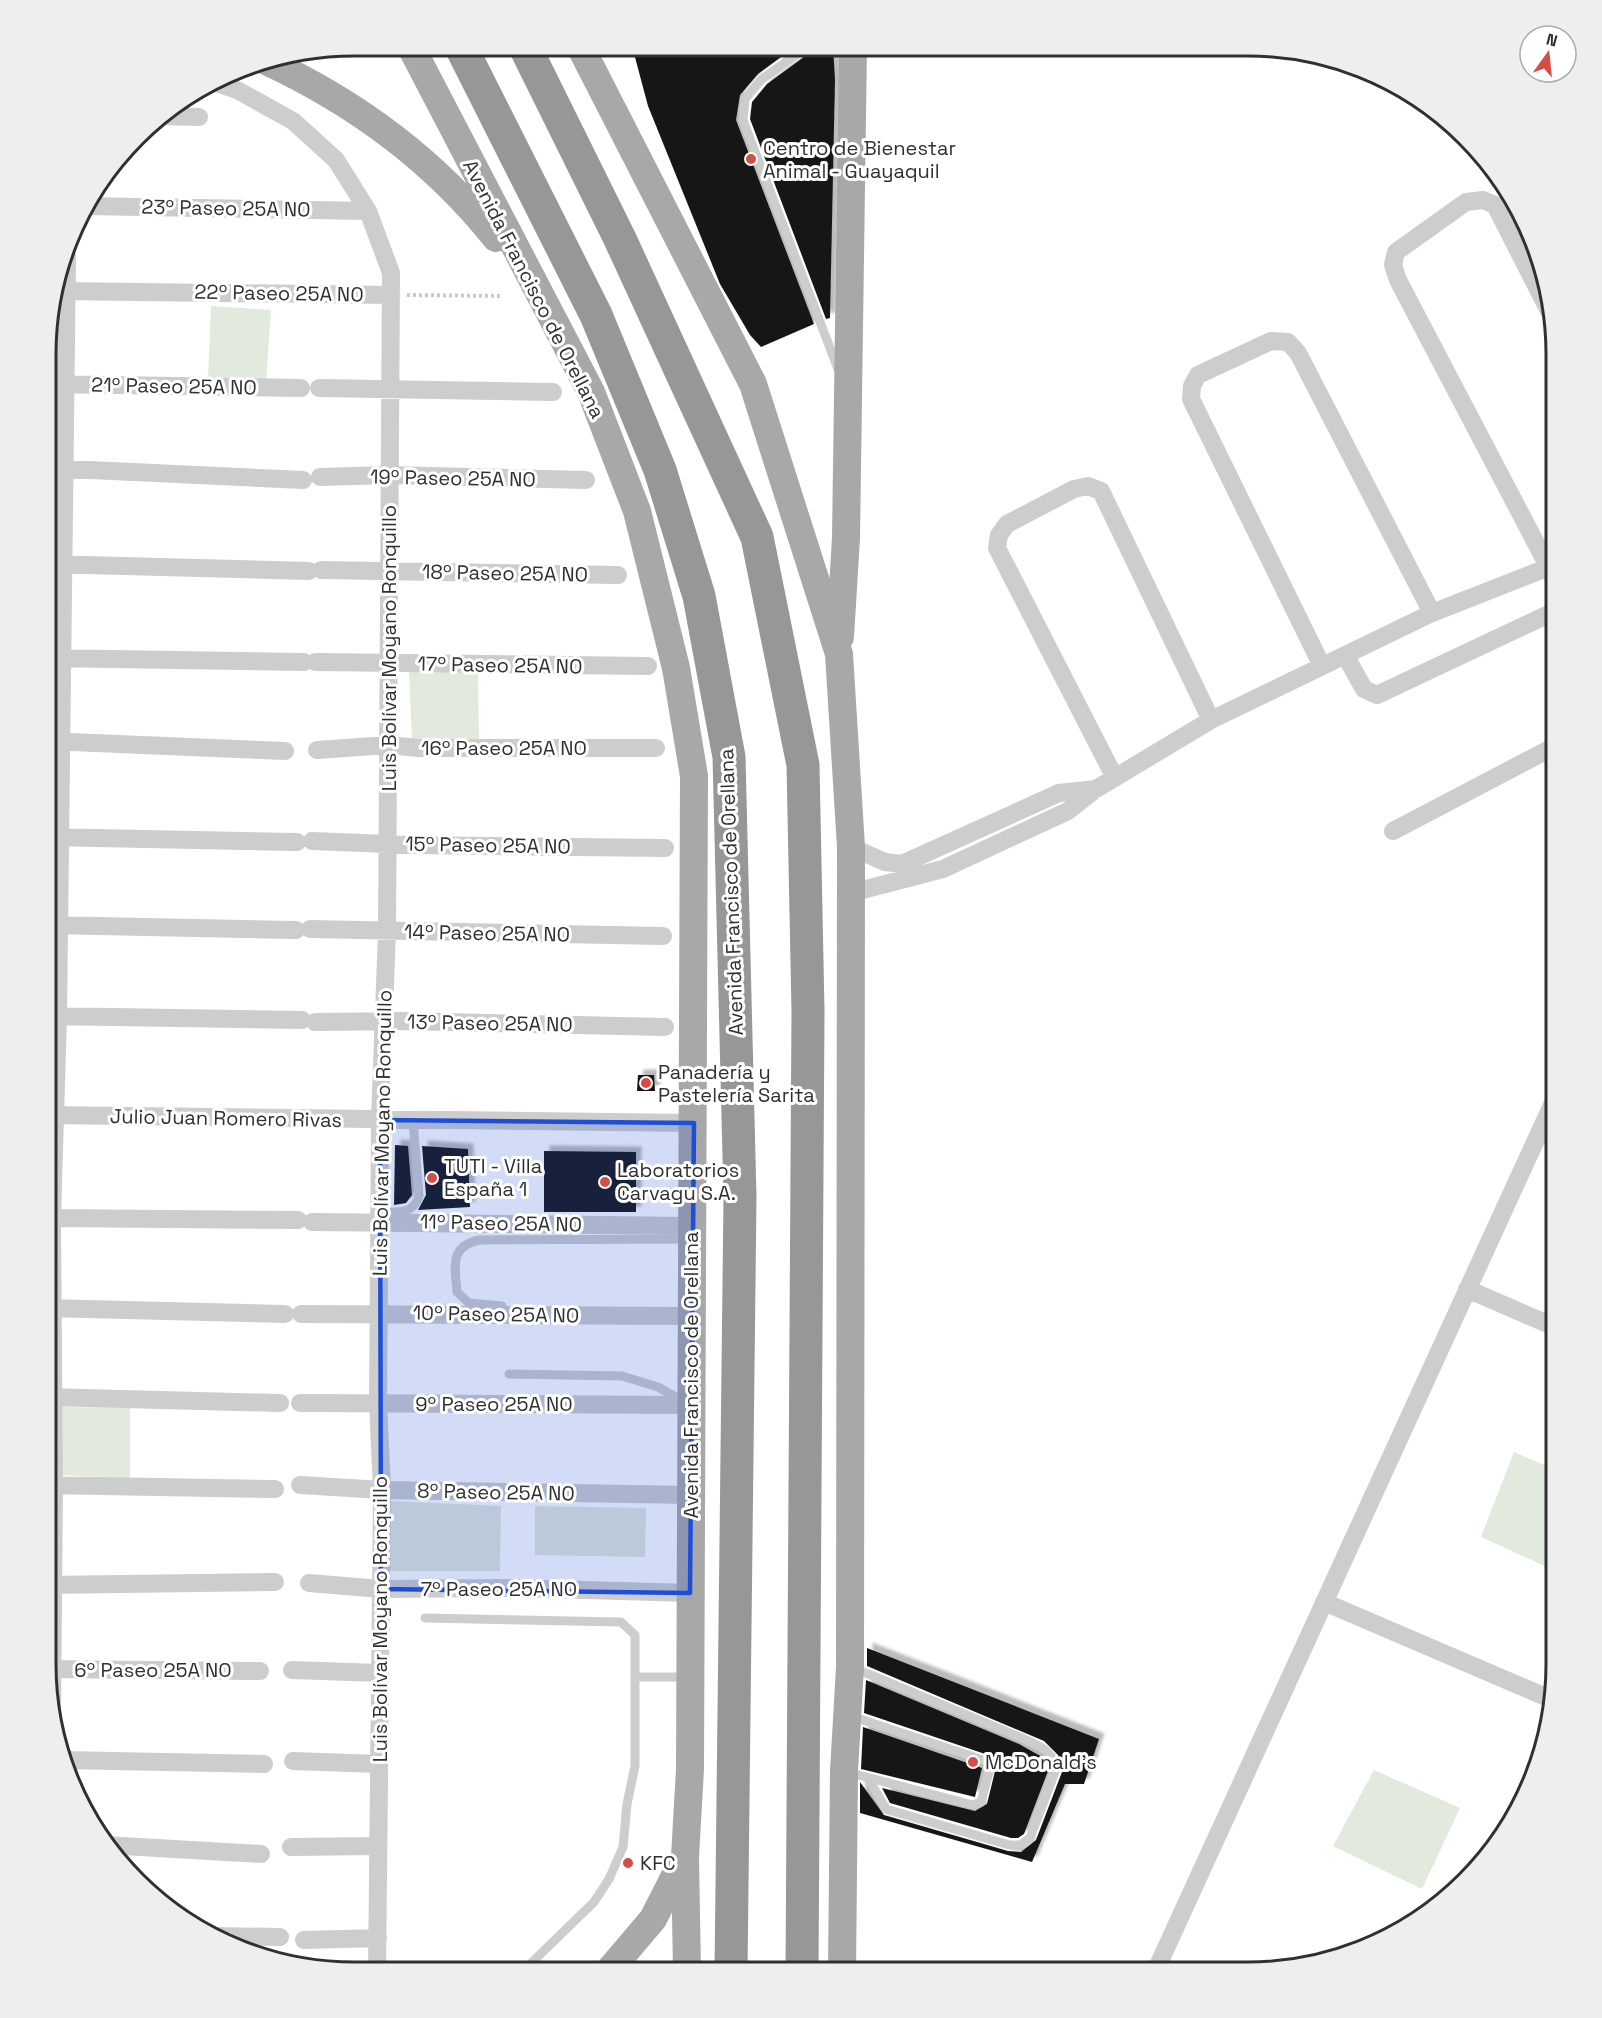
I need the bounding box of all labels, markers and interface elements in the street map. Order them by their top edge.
north arrow [1518,24,1578,84]
text: N [1544,28,1560,52]
place label: Centro de Bienestar Animal - Guayaquil [763,135,956,184]
marker: Centro de Bienestar Animal - Guayaquil [744,152,758,166]
street label: Avenida Francisco de Orellana [457,155,611,423]
street label: 23º Paseo 25A NO [141,194,311,222]
street label: 22º Paseo 25A NO [194,279,364,307]
street label: 21º Paseo 25A NO [91,372,257,400]
street label: 19º Paseo 25A NO [370,464,536,492]
street label: Luis Bolívar Moyano Ronquillo [376,505,402,791]
street label: 18º Paseo 25A NO [422,559,588,587]
street label: 17º Paseo 25A NO [417,651,583,679]
street label: 16º Paseo 25A NO [421,735,587,761]
street label: Avenida Francisco de Orellana [713,748,749,1036]
street label: 15º Paseo 25A NO [405,831,571,859]
street label: 14º Paseo 25A NO [404,919,570,947]
street label: Luis Bolívar Moyano Ronquillo [367,990,397,1276]
street label: 13º Paseo 25A NO [407,1009,573,1037]
place label: Panadería y Pastelería Sarita [658,1059,815,1108]
marker: Panadería y Pastelería Sarita [639,1076,653,1090]
street label: Julio Juan Romero Rivas [110,1103,342,1133]
place label: TUTI - Villa España 1 [444,1153,542,1202]
place label: Laboratorios Carvagu S.A. [617,1157,739,1206]
marker: TUTI - Villa España 1 [425,1171,439,1185]
marker: Laboratorios Carvagu S.A. [598,1175,612,1189]
street label: 11º Paseo 25A NO [420,1209,582,1237]
street label: Avenida Francisco de Orellana [678,1231,704,1519]
street label: 10º Paseo 25A NO [413,1300,579,1328]
street label: 9º Paseo 25A NO [415,1391,573,1417]
street label: Luis Bolívar Moyano Ronquillo [367,1476,393,1762]
street label: 8º Paseo 25A NO [417,1478,575,1506]
street label: 7º Paseo 25A NO [421,1576,577,1602]
street label: 6º Paseo 25A NO [74,1657,232,1683]
place label: McDonald's [985,1749,1097,1775]
marker: McDonald's [966,1755,980,1769]
place label: KFC [640,1850,676,1876]
marker: KFC [621,1856,635,1870]

